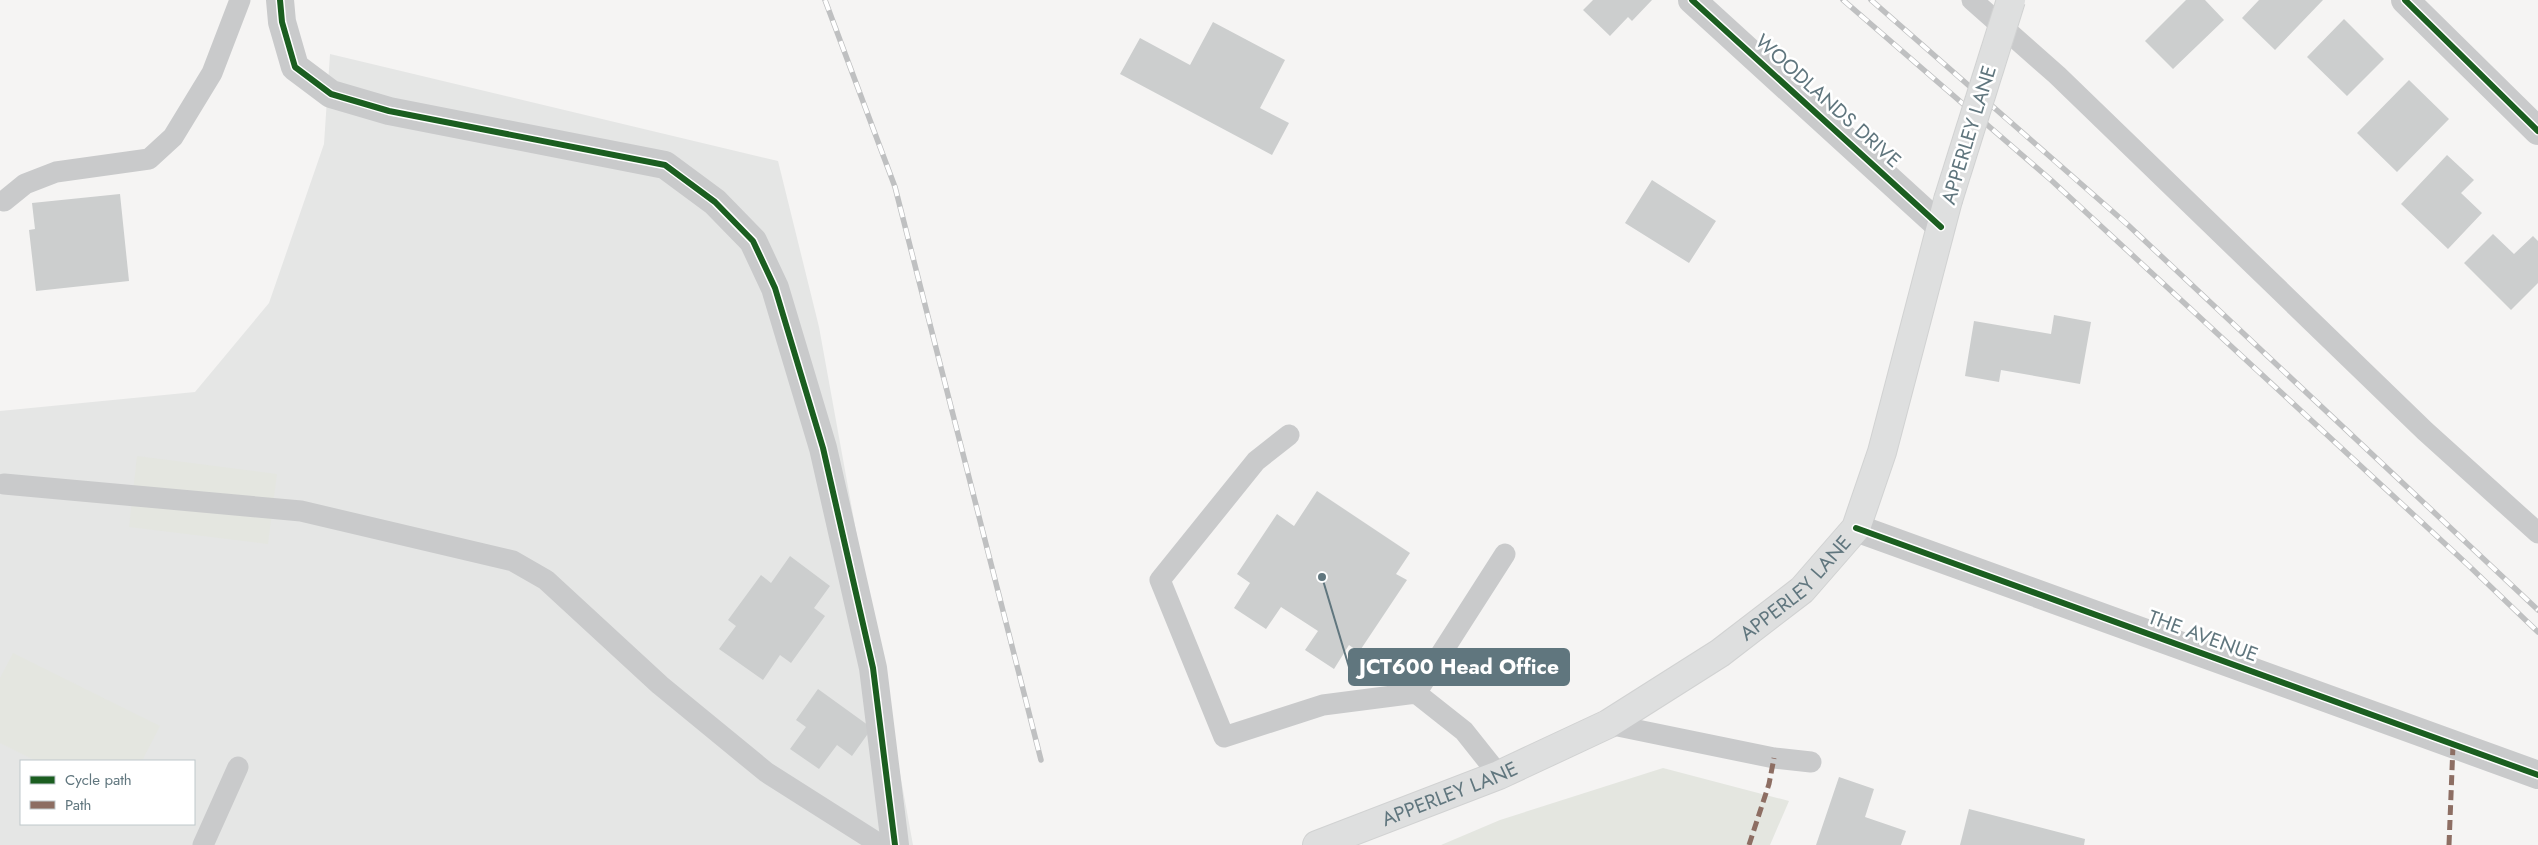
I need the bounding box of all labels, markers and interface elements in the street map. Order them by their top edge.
street label: WOODLANDS DRIVE [1749,28,1907,174]
street label: APPERLEY LANE [1934,62,2004,208]
street label: APPERLEY LANE [1733,529,1858,647]
street label: THE AVENUE [2144,603,2262,669]
callout: JCT600 Head Office [1349,649,1569,685]
text: JCT600 Head Office [1355,652,1559,682]
street label: APPERLEY LANE [1377,754,1522,833]
legend [20,760,195,825]
text: Cycle path [65,769,132,791]
text: Path [65,794,91,816]

